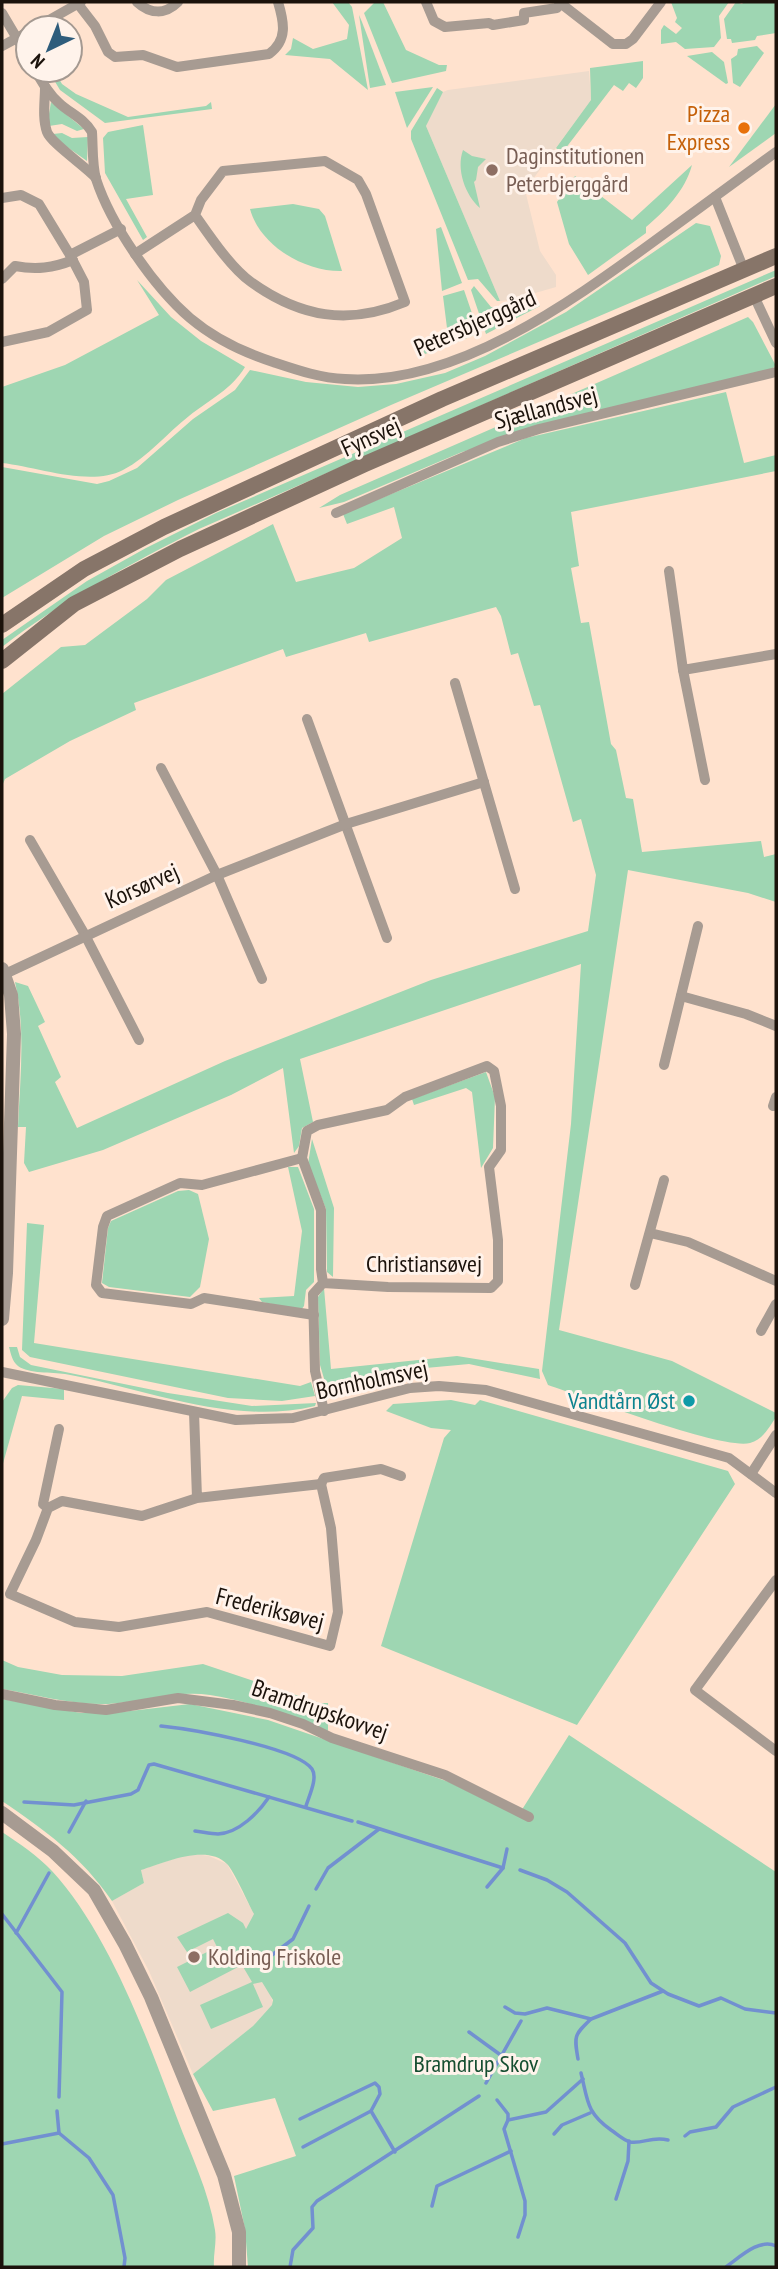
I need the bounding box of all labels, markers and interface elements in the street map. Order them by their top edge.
north arrow [14,14,84,84]
text: N [25,49,49,74]
place label: Pizza Express [667,98,730,157]
marker: Pizza Express [736,120,752,136]
place label: Daginstitutionen Peterbjerggård [506,140,644,199]
marker: Daginstitutionen Peterbjerggård [484,162,500,178]
street label: Petersbjerggård [409,282,541,363]
street label: Sjællandsvej [491,379,601,436]
street label: Fynsvej [336,410,405,463]
street label: Korsørvej [100,856,183,915]
street label: Christiansøvej [366,1248,482,1279]
street label: Bornholmsvej [313,1353,431,1406]
place label: Vandtårn Øst [567,1385,675,1416]
marker: Vandtårn Øst [681,1393,697,1409]
street label: Frederiksøvej [213,1580,327,1637]
street label: Bramdrupskovvej [248,1672,392,1747]
place label: Kolding Friskole [208,1941,341,1972]
marker: Kolding Friskole [186,1949,202,1965]
park label: Bramdrup Skov [414,2048,539,2079]

